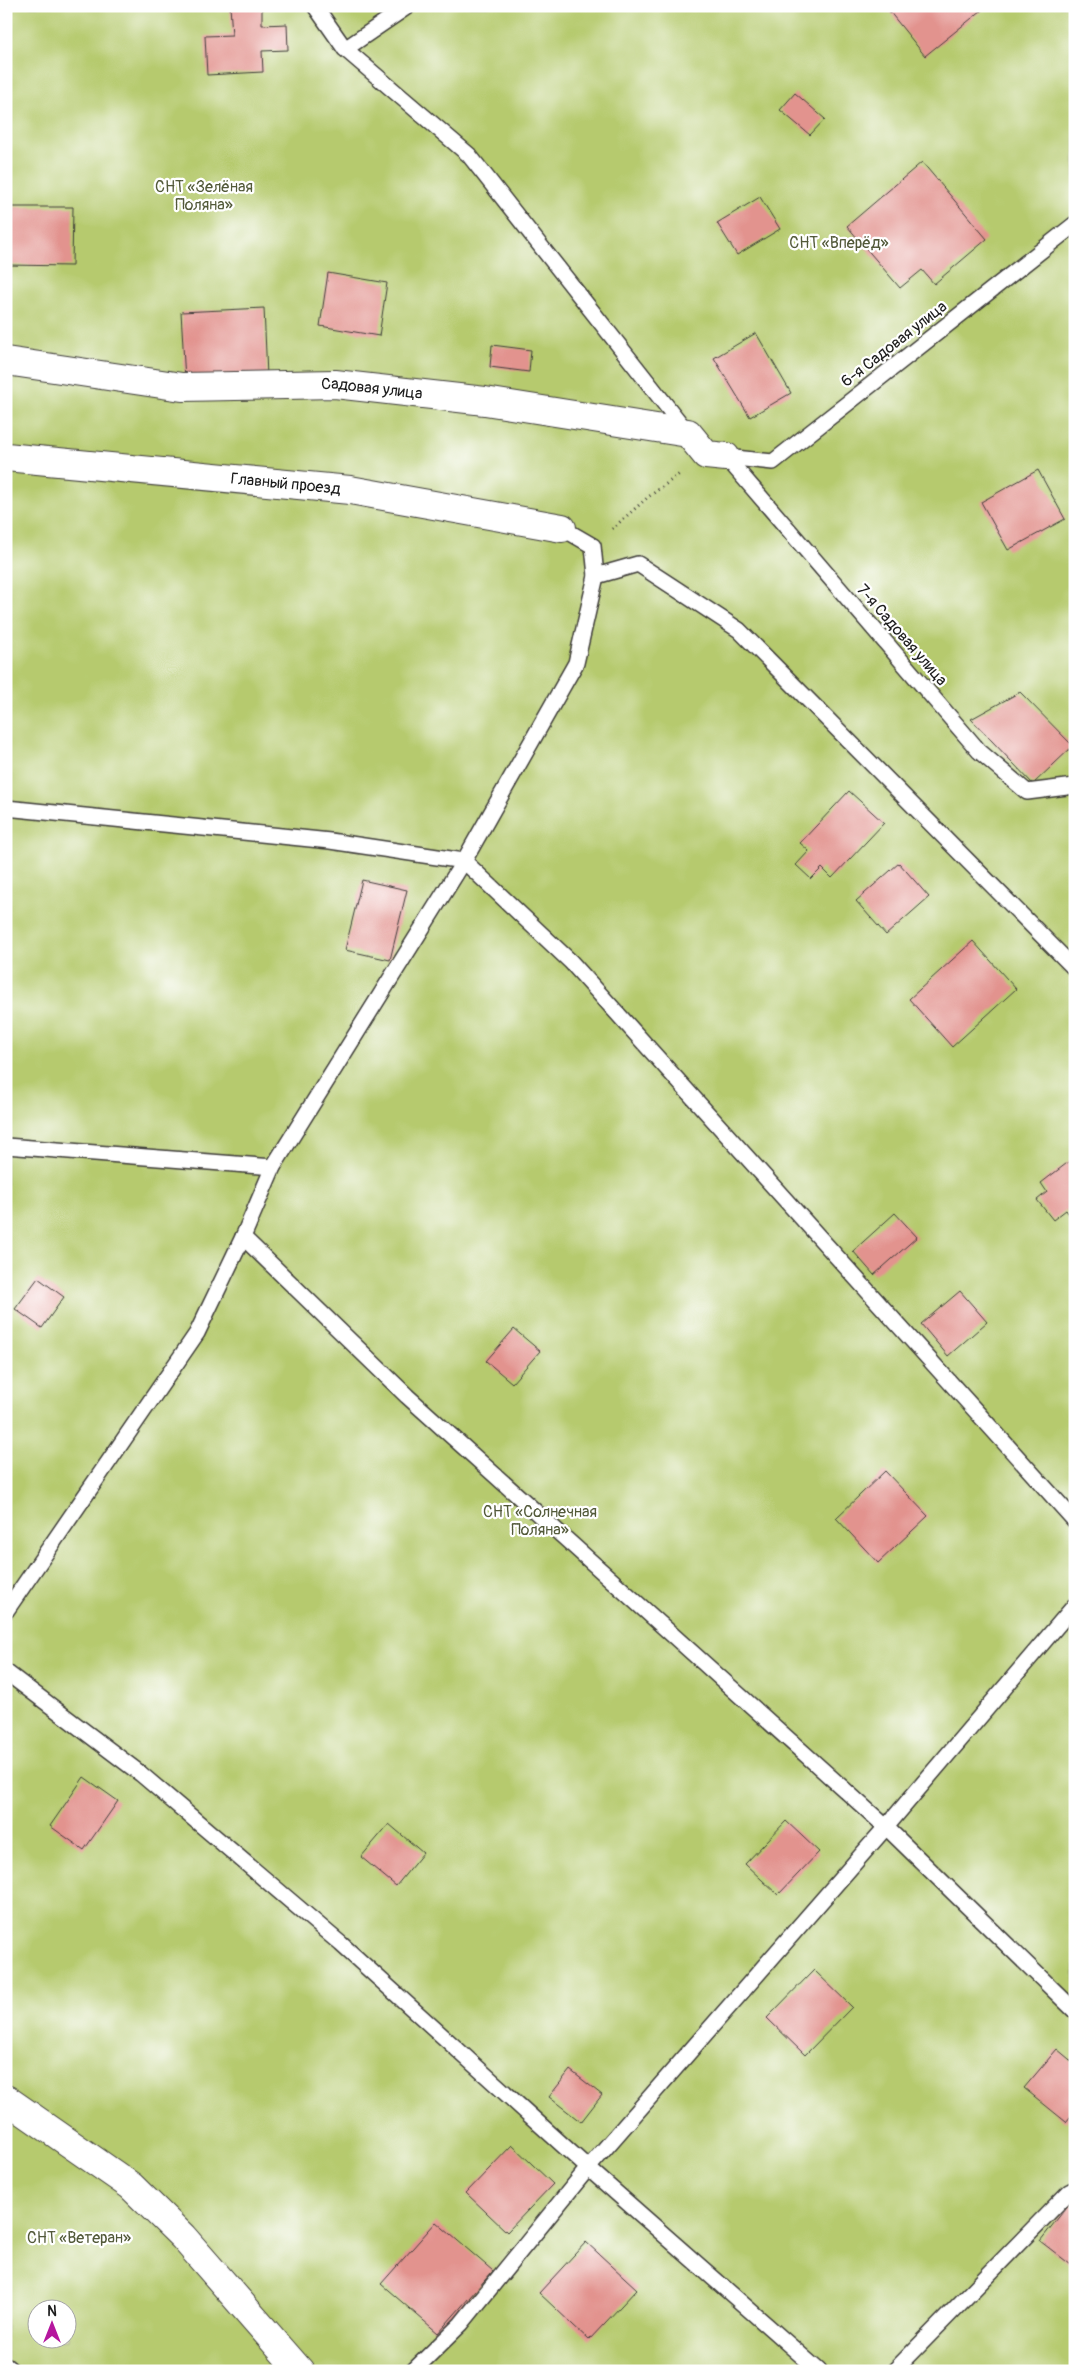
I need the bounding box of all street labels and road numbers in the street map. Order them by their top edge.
street label: 6-я Садовая улица [837,296,951,392]
street label: Садовая улица [321,374,424,404]
street label: Главный проезд [230,469,342,499]
street label: 7-я Садовая улица [852,580,952,690]

